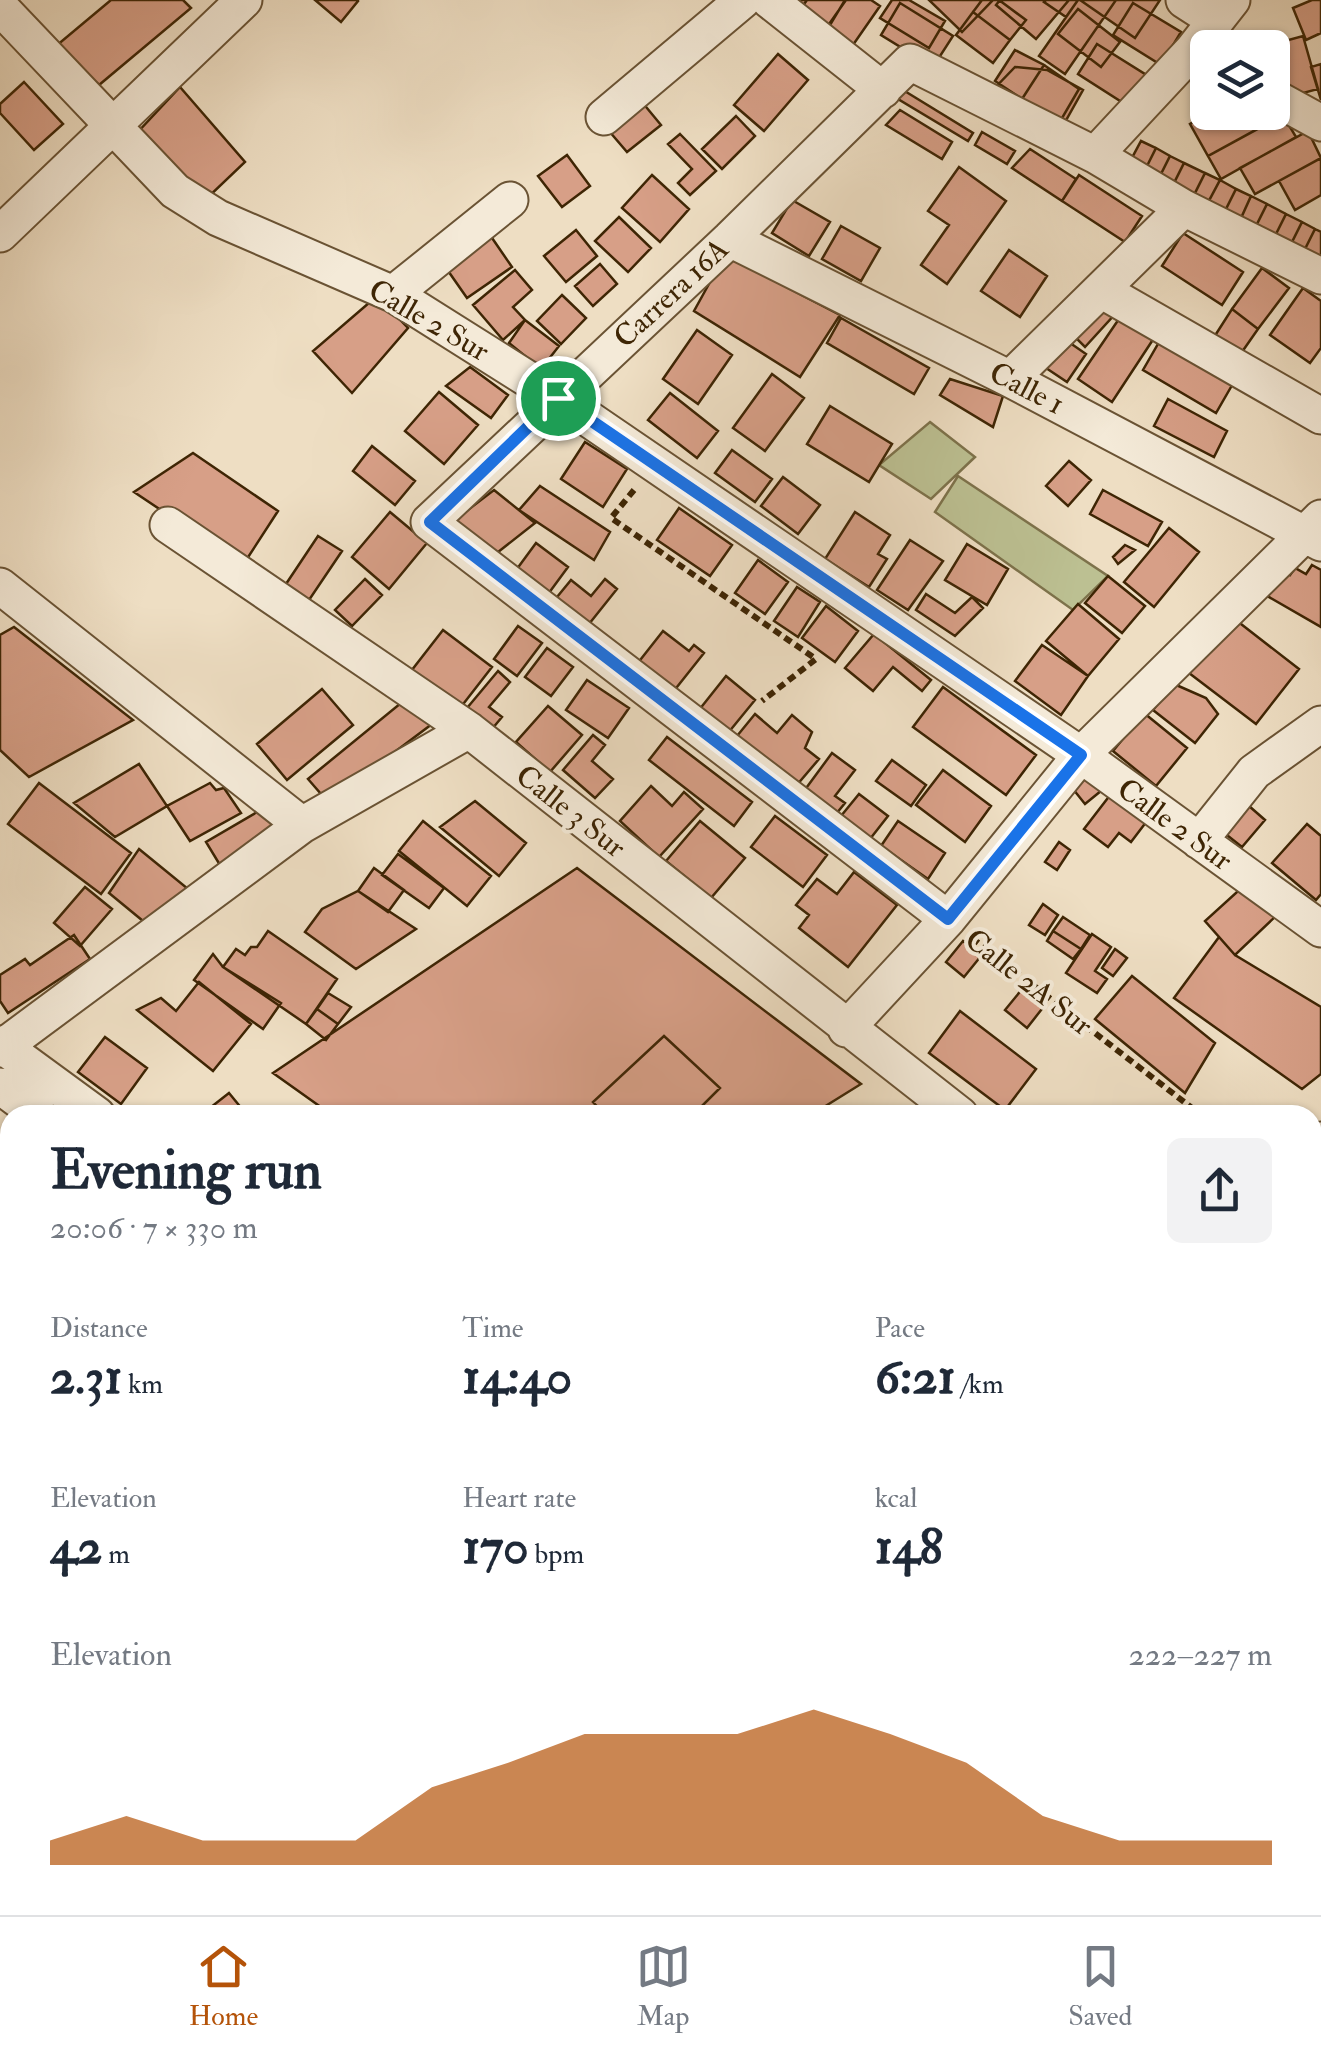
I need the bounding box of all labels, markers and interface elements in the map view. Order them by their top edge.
map controls [1190,30,1290,130]
button: layers [1190,30,1290,130]
street label: Carrera 16A [606,231,736,356]
street label: Calle 2 Sur [362,271,496,370]
street label: Calle 1 [983,354,1070,423]
pin [516,356,601,441]
icon: arrive [531,371,586,426]
street label: Calle 3 Sur [508,757,633,866]
street label: Calle 2 Sur [1110,770,1239,878]
street label: Calle 2A Sur [957,921,1100,1044]
text: Evening run [50,1136,322,1205]
button: share [1167,1138,1272,1243]
text: 20:06 · 7 × 330 m [50,1208,258,1248]
text: Distance [50,1311,148,1346]
text: Time [462,1311,524,1346]
text: Pace [875,1311,925,1346]
text: 2.31 [50,1346,122,1409]
text: 14:40 [462,1346,572,1409]
text: 6:21 [875,1346,955,1409]
text: km [122,1367,163,1402]
text: /km [955,1367,1004,1402]
text: Elevation [50,1481,157,1516]
text: Heart rate [462,1481,576,1516]
text: kcal [875,1481,918,1516]
text: 42 [50,1516,102,1579]
text: 170 [462,1516,529,1579]
text: 148 [875,1516,943,1579]
text: m [102,1537,130,1572]
text: bpm [529,1537,584,1572]
text: Elevation [50,1635,172,1675]
text: 222–227 m [1129,1635,1272,1675]
tab: Home [189,1939,258,2034]
tab: Map [636,1939,691,2034]
tab: Saved [1068,1939,1132,2034]

